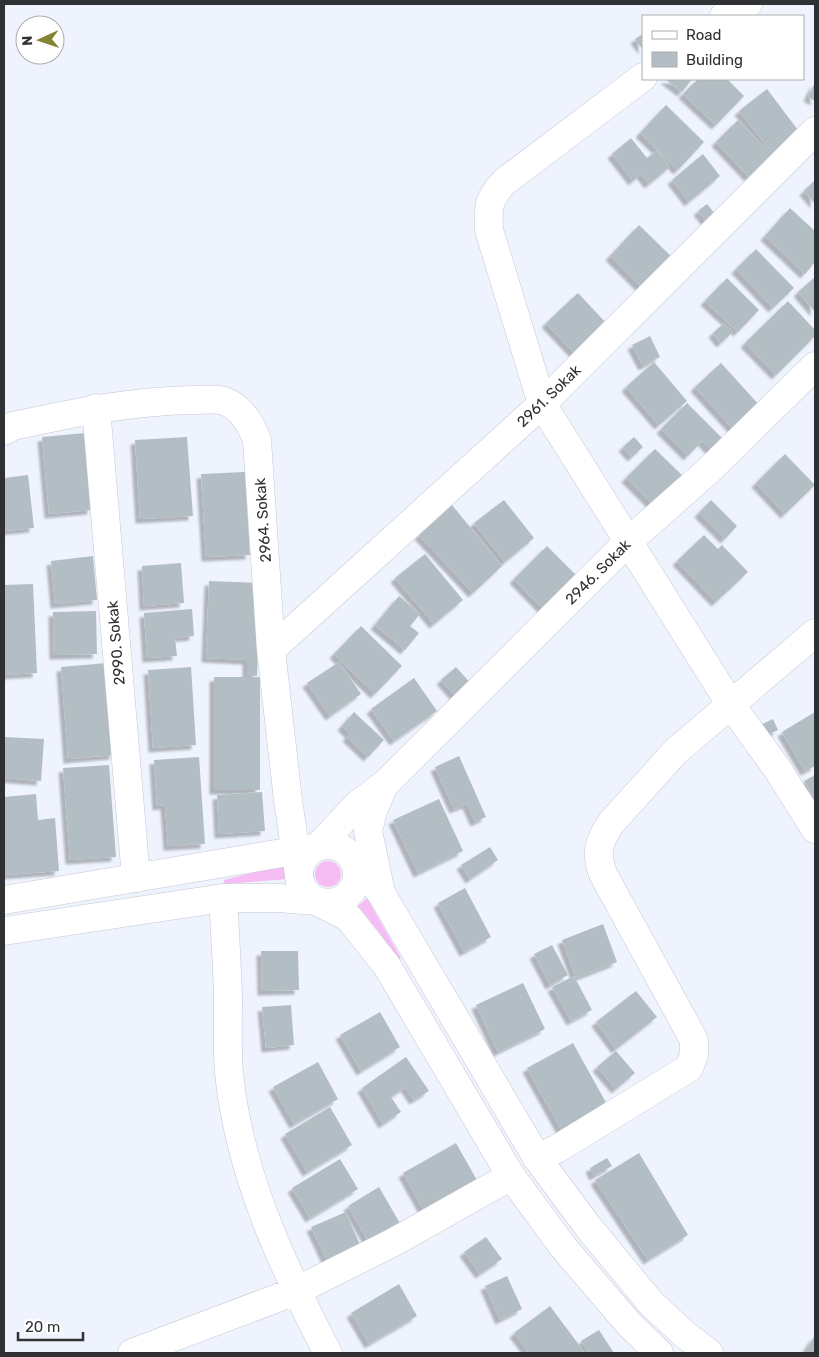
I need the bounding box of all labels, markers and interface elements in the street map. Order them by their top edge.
north arrow [15,15,65,65]
legend [642,15,804,80]
text: Road [686,26,722,44]
text: N [19,35,36,46]
text: Building [686,51,743,69]
street label: 2961. Sokak [513,361,585,431]
street label: 2964. Sokak [251,477,275,563]
street label: 2946. Sokak [562,535,635,608]
street label: 2990. Sokak [103,600,129,686]
scale bar [18,1310,82,1342]
text: 20 m [25,1318,60,1336]

